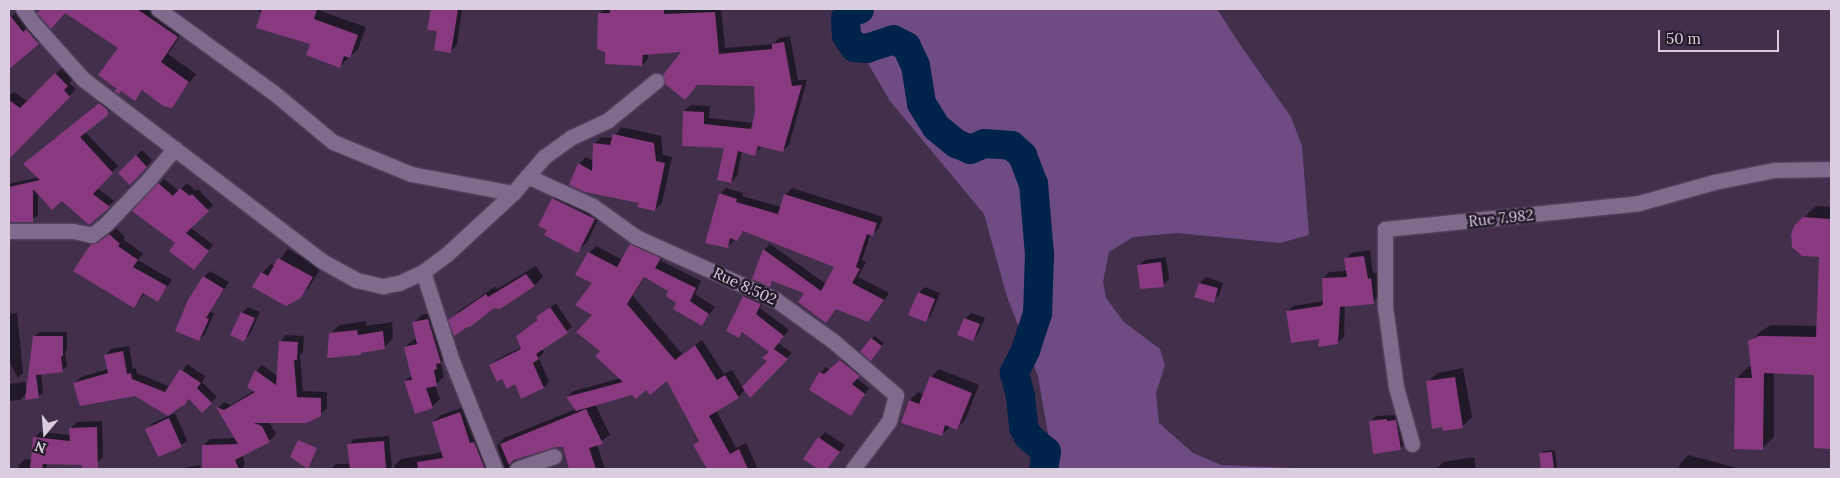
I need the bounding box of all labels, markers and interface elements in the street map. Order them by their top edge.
scale bar [1660,20,1781,52]
text: 50 m [1666,29,1701,48]
street label: Rue 7.982 [1467,206,1535,230]
street label: Rue 8.502 [710,263,780,309]
north arrow [20,408,70,458]
text: N [32,437,48,458]

